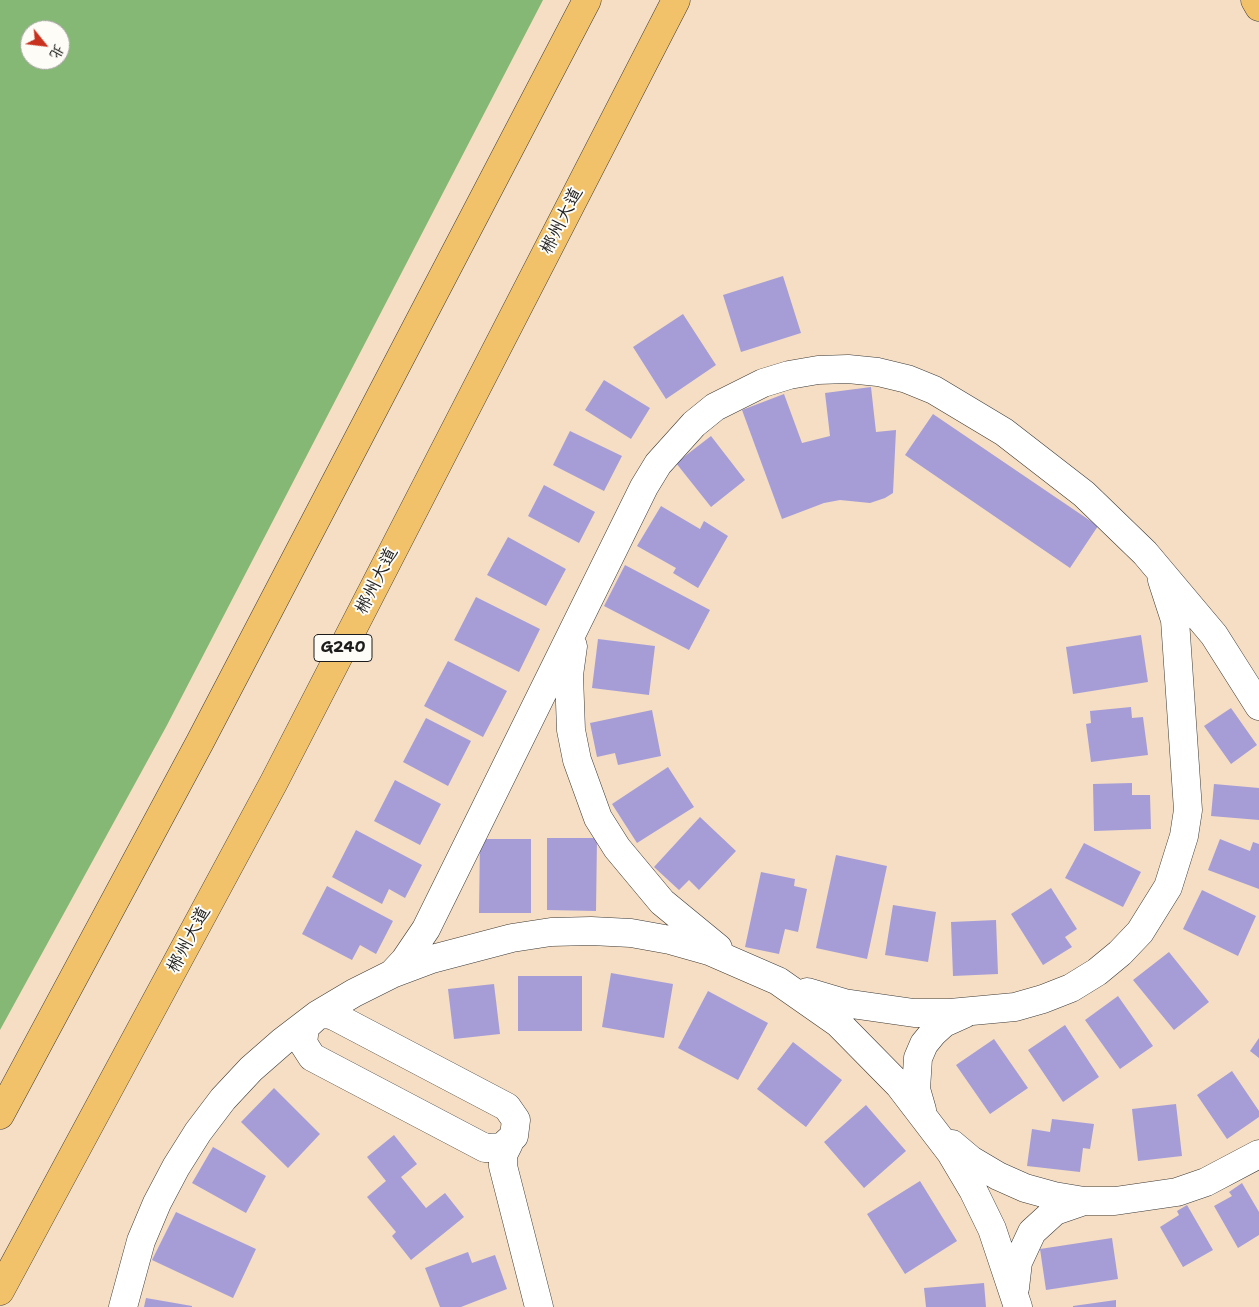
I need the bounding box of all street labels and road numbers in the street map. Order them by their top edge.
street label: 郴州大道 [536,184,588,258]
street label: 郴州大道 [351,544,403,618]
road number: G240 [314,634,372,661]
street label: 郴州大道 [163,903,215,977]

